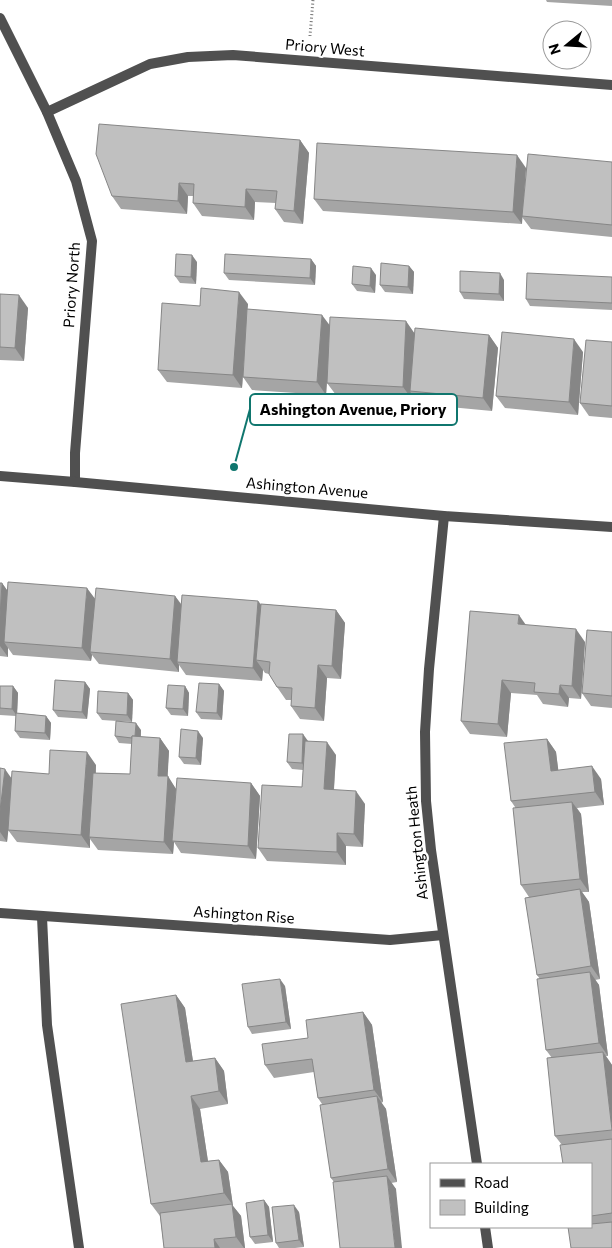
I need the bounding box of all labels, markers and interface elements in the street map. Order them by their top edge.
north arrow [542,20,592,70]
street label: Priory West [284,35,366,59]
text: N [544,42,564,57]
street label: Priory North [59,241,83,328]
callout: Ashington Avenue, Priory [250,394,457,425]
text: Ashington Avenue, Priory [260,399,447,418]
street label: Ashington Avenue [245,473,369,501]
street label: Ashington Heath [401,785,431,901]
street label: Ashington Rise [193,901,295,927]
legend [430,1163,592,1228]
text: Road [474,1173,509,1191]
text: Building [474,1198,529,1216]

